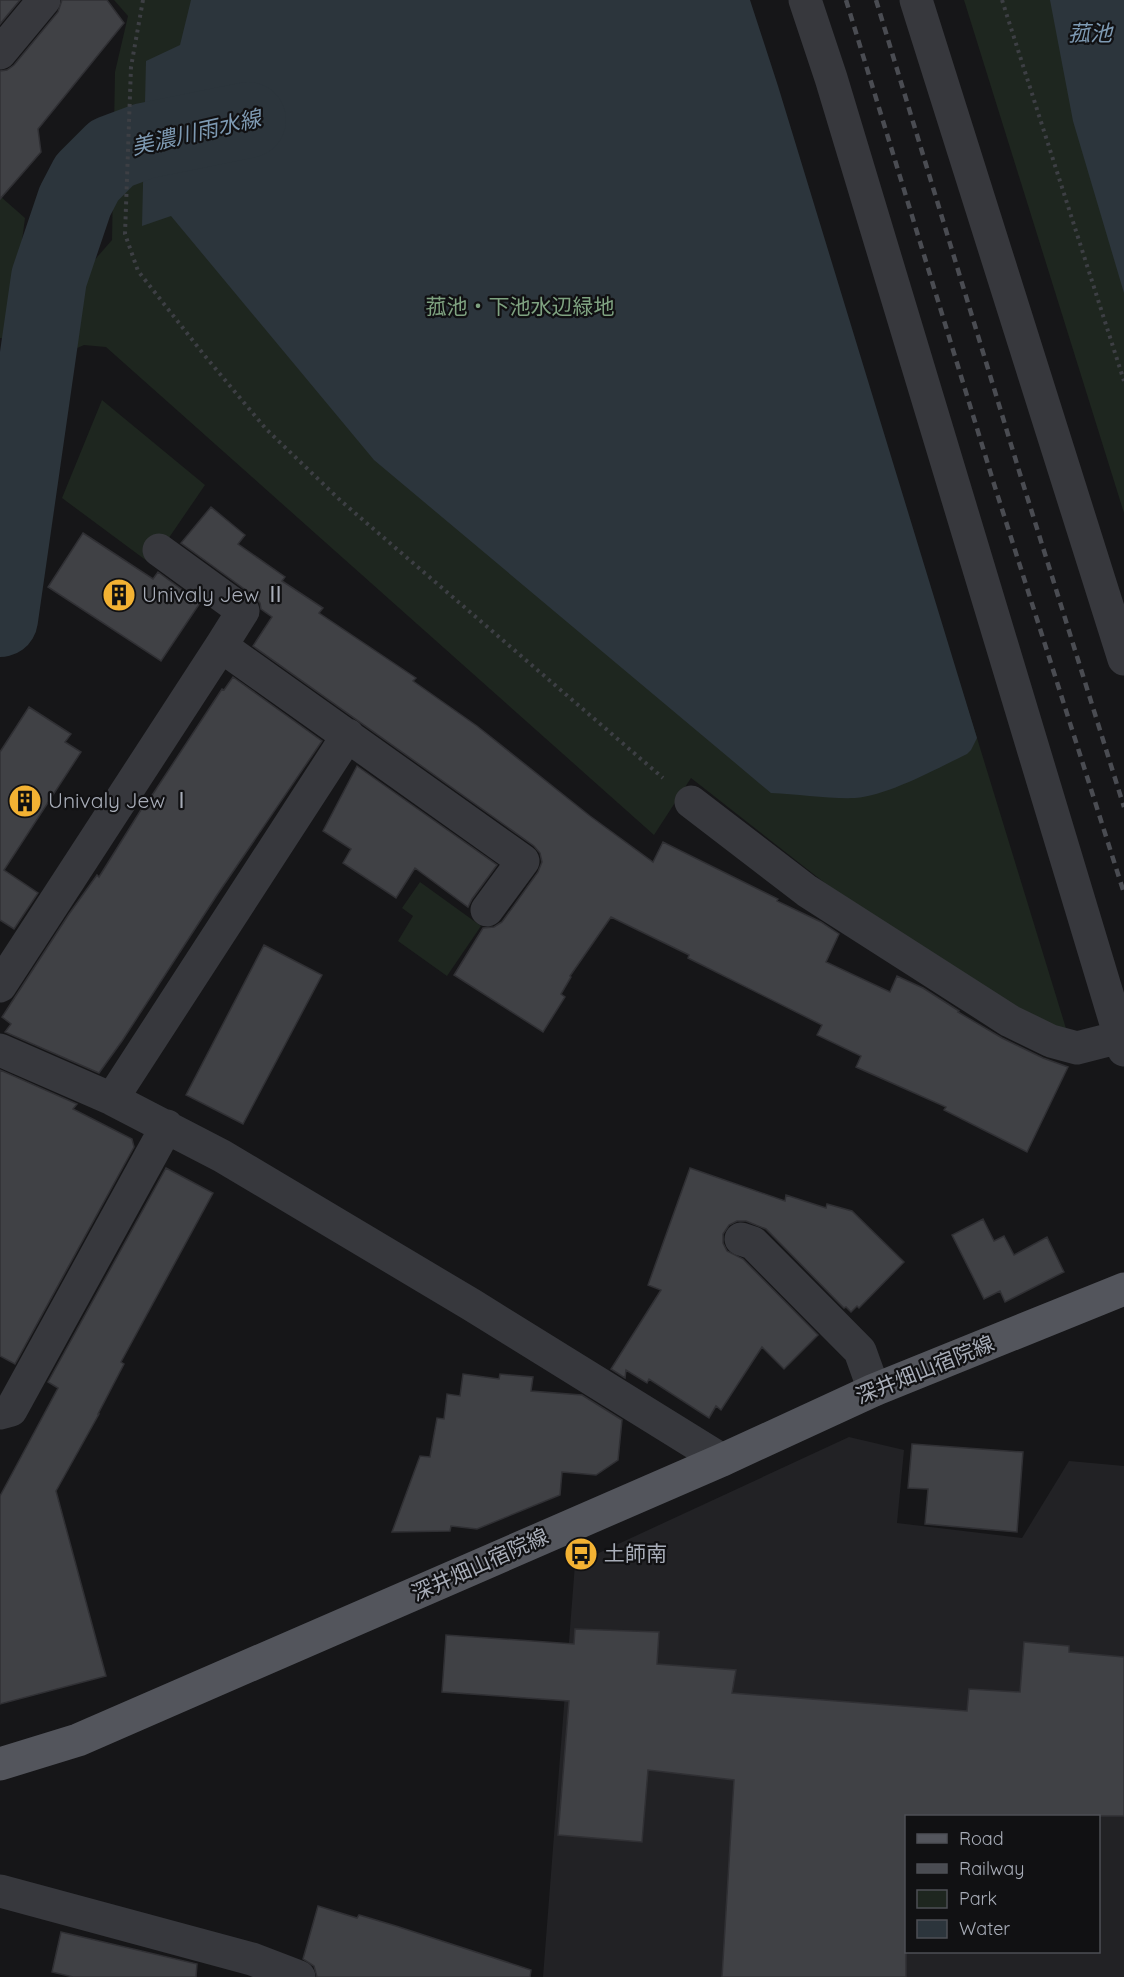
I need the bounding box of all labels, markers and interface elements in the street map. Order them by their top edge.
water label: 菰池 [1068,19,1114,47]
water label: 美濃川雨水線 [129,103,266,160]
park label: 菰池・下池水辺緑地 [426,293,615,319]
building icon: Univaly Jew Ⅱ [101,577,137,613]
place label: Univaly Jew Ⅱ [142,581,286,607]
building icon: Univaly Jew Ⅰ [7,783,43,819]
place label: Univaly Jew Ⅰ [48,787,192,813]
street label: 深井畑山宿院線 [852,1329,998,1409]
street label: 深井畑山宿院線 [407,1522,552,1606]
bus stop icon: 土師南 [563,1536,599,1572]
place label: 土師南 [604,1540,667,1566]
legend [905,1815,1100,1953]
text: Road [959,1827,1004,1850]
text: Railway [959,1857,1025,1880]
text: Park [959,1887,997,1910]
text: Water [959,1917,1010,1940]

